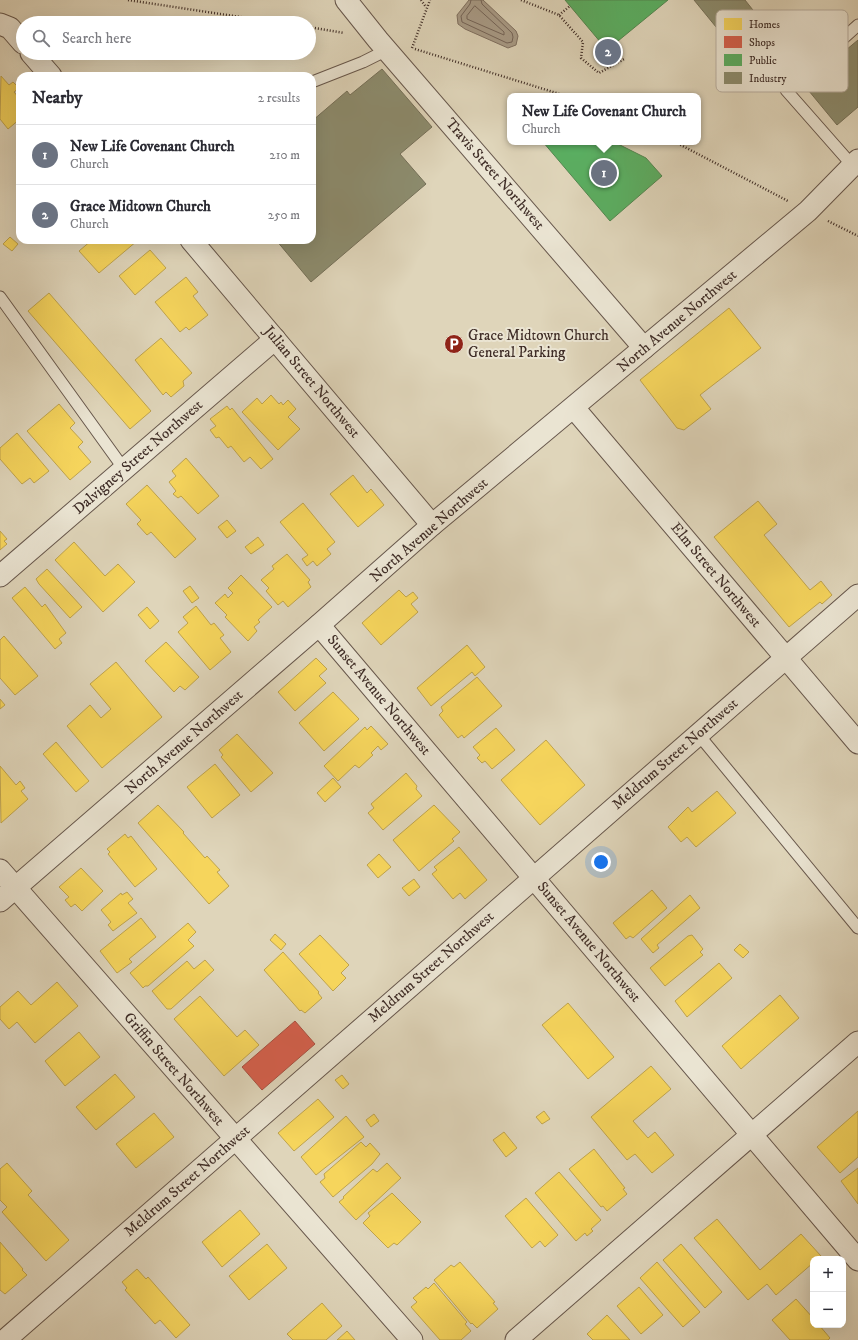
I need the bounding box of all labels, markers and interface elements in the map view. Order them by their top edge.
legend [716,10,848,92]
search box [16,16,316,60]
text: Homes [749,18,780,32]
icon: search [30,27,52,49]
text: Search here [62,29,131,48]
text: Shops [749,36,775,50]
pin: 2 [595,37,621,67]
text: Public [749,54,777,68]
text: Industry [749,72,787,86]
text: Nearby [32,87,82,109]
text: 2 results [258,90,300,106]
popup [507,93,701,145]
text: New Life Covenant Church [522,102,686,121]
street label: Travis Street Northwest [441,114,549,234]
text: Church [522,121,561,137]
text: New Life Covenant Church [70,137,235,156]
text: 1 [43,147,47,163]
text: 210 m [269,147,300,163]
text: Church [70,156,109,172]
pin: 1 [591,158,617,188]
text: Grace Midtown Church [70,197,211,216]
text: 2 [42,207,48,223]
text: 250 m [268,207,300,223]
text: Church [70,216,109,232]
street label: North Avenue Northwest [613,265,741,377]
street label: Julian Street Northwest [258,321,365,442]
place label: Grace Midtown Church General Parking [468,326,609,362]
parking icon: Grace Midtown Church General Parking [443,333,465,355]
street label: Dalvigney Street Northwest [69,395,207,519]
street label: North Avenue Northwest [366,473,492,586]
street label: Elm Street Northwest [667,519,766,632]
street label: Sunset Avenue Northwest [323,631,435,759]
street label: North Avenue Northwest [121,685,247,798]
street label: Meldrum Street Northwest [608,694,742,814]
your location [591,852,611,872]
street label: Sunset Avenue Northwest [533,878,645,1006]
street label: Meldrum Street Northwest [364,907,498,1027]
street label: Griffin Street Northwest [119,1008,229,1130]
street label: Meldrum Street Northwest [120,1121,254,1241]
map controls [810,1256,846,1328]
button: + [810,1256,846,1292]
button: − [810,1292,846,1328]

